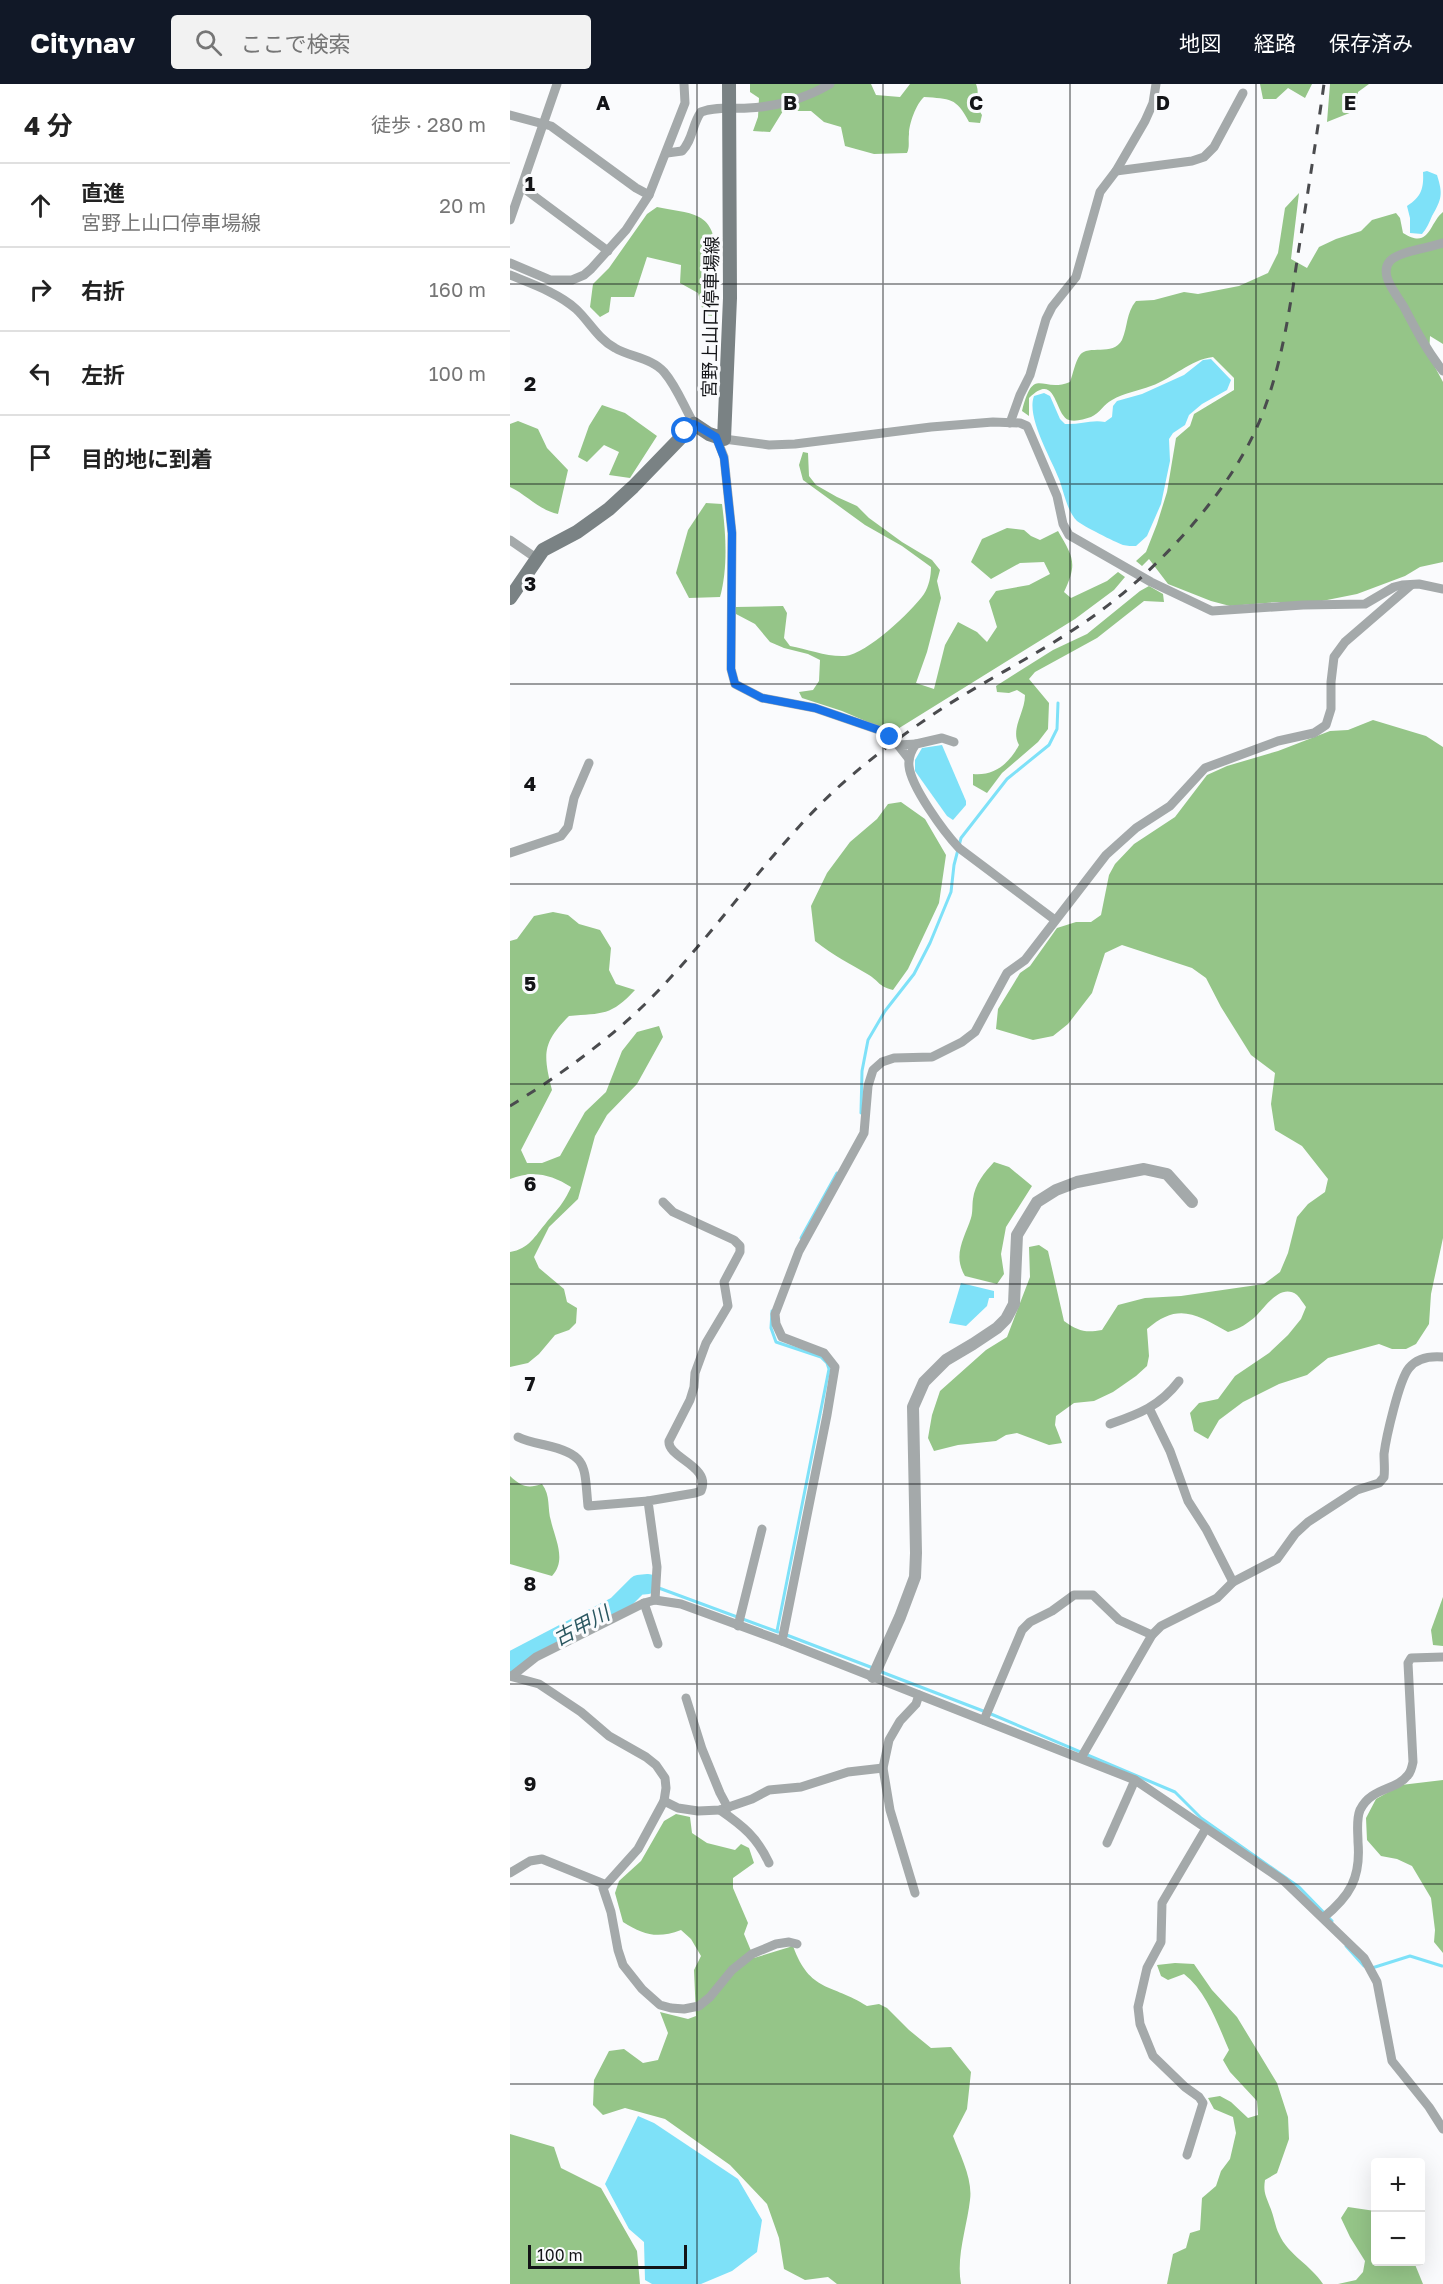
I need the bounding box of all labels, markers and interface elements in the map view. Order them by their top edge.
search box [171,15,591,69]
text: Citynav [30,26,135,59]
icon: search [192,26,225,59]
text: ここで検索 [240,30,350,57]
text: 地図 [1179,30,1221,56]
text: 経路 [1254,30,1296,56]
text: 保存済み [1329,30,1413,56]
text: A [596,90,610,114]
text: B [783,90,797,114]
text: C [969,90,983,114]
text: D [1156,90,1170,114]
text: E [1344,90,1356,114]
text: 4 分 [24,110,73,141]
text: 徒歩 · 280 m [371,112,486,136]
text: 1 [525,171,535,195]
text: 直進 [81,179,125,206]
icon: ahead [24,189,57,222]
text: 20 m [439,193,486,217]
text: 宮野上山口停車場線 [81,210,261,234]
street label: 宮野上山口停車場線 [698,236,722,398]
icon: right [24,273,57,306]
text: 右折 [81,277,125,304]
text: 160 m [429,277,486,301]
icon: left [24,357,57,390]
text: 左折 [81,361,125,388]
text: 100 m [429,361,486,385]
text: 2 [524,371,536,395]
route start [671,417,697,443]
icon: arrive [24,441,57,474]
text: 目的地に到着 [81,445,213,472]
text: 3 [524,571,536,595]
route end [876,723,902,749]
text: 4 [524,771,536,795]
text: 5 [524,971,536,995]
text: 6 [524,1171,536,1195]
text: 7 [525,1371,536,1395]
text: 8 [524,1571,536,1595]
water label: 古甲川 [549,1599,615,1650]
text: 9 [524,1771,536,1795]
map controls [1371,2158,1425,2266]
button: + [1371,2158,1425,2212]
button: − [1371,2212,1425,2266]
scale bar [528,2242,687,2270]
text: 100 m [537,2245,583,2265]

